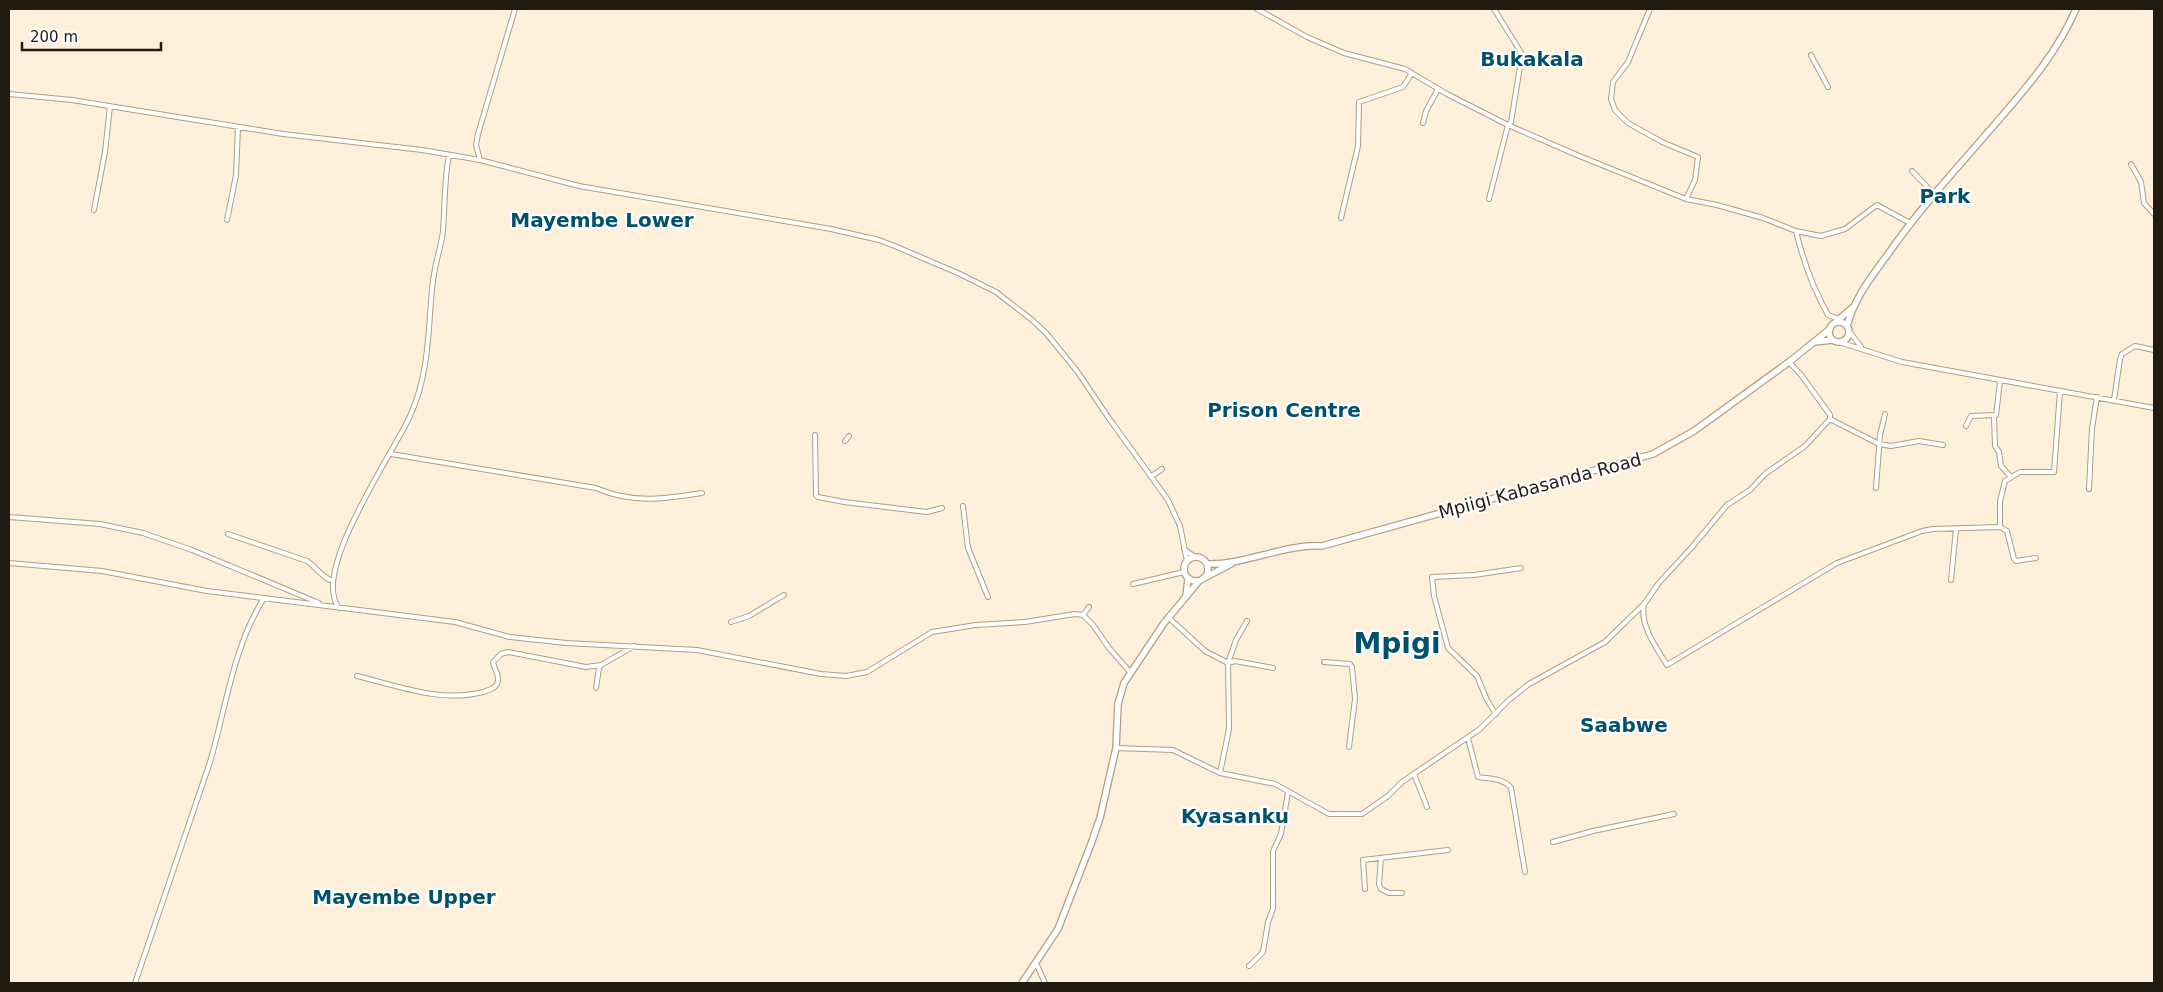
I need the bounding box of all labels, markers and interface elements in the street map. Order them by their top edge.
scale bar [22,20,161,52]
text: 200 m [30,28,78,46]
district label: Bukakala [1480,47,1584,71]
district label: Park [1920,184,1971,208]
district label: Mayembe Lower [510,208,694,232]
district label: Prison Centre [1207,398,1361,422]
street label: Mpiigi Kabasanda Road [1436,448,1644,523]
district label: Mpigi [1353,627,1441,660]
district label: Saabwe [1580,713,1668,737]
district label: Kyasanku [1181,804,1289,828]
district label: Mayembe Upper [312,885,496,909]

